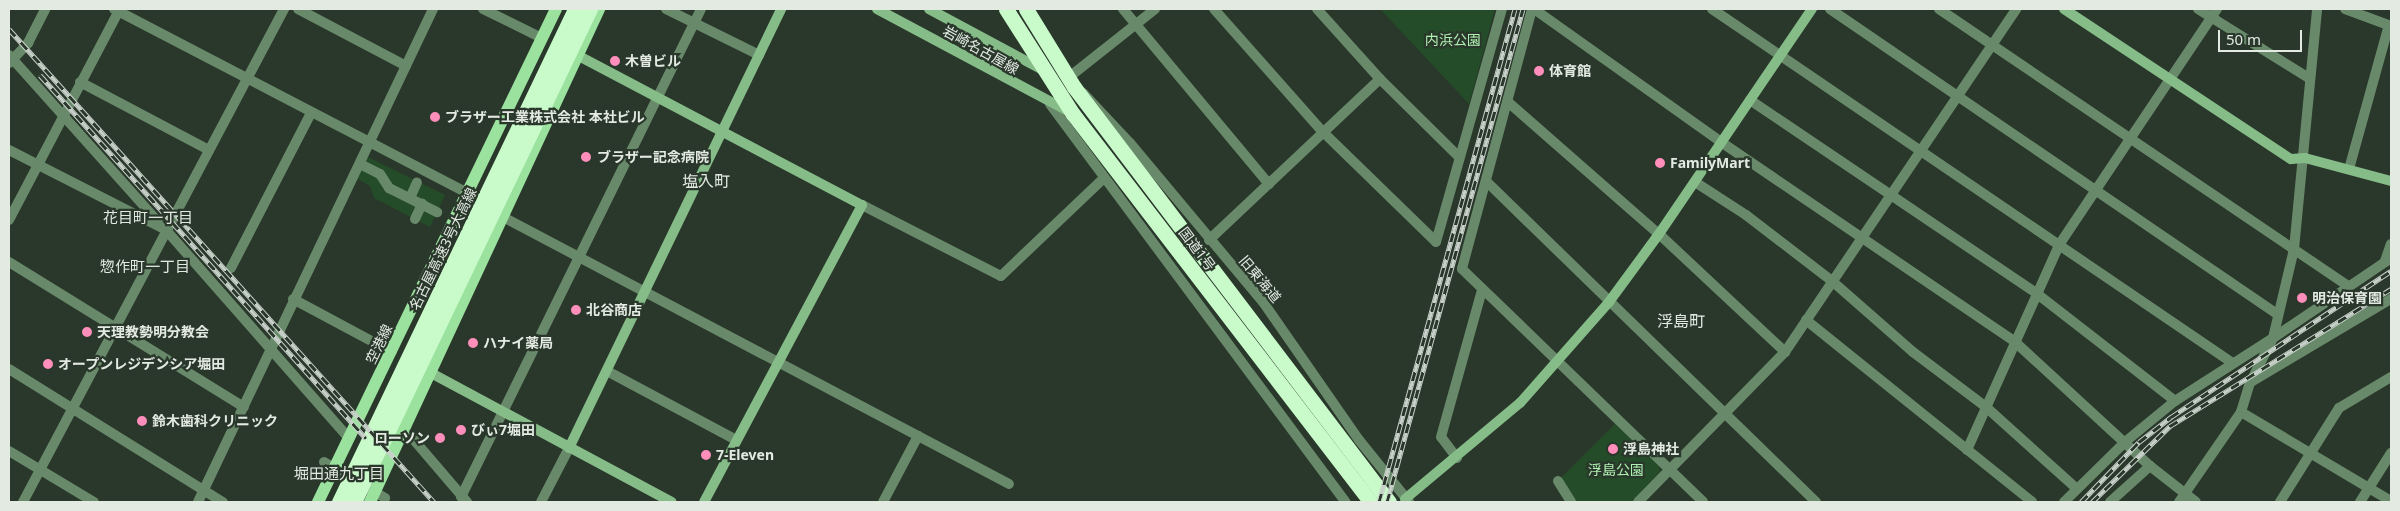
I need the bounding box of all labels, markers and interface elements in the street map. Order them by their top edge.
scale bar [2220,20,2304,52]
street label: 岩崎名古屋線 [940,22,1022,78]
text: 50 m [2226,29,2261,49]
park label: 内浜公園 [1425,32,1481,48]
place label: 木曽ビル [625,53,681,69]
marker: 木曽ビル [609,55,621,67]
place label: 体育館 [1549,63,1591,79]
marker: 体育館 [1533,65,1545,77]
place label: ブラザー工業株式会社 本社ビル [445,109,645,125]
marker: ブラザー工業株式会社 本社ビル [429,111,441,123]
place label: ブラザー記念病院 [597,149,709,165]
marker: ブラザー記念病院 [579,150,593,164]
place label: FamilyMart [1670,155,1750,171]
marker: FamilyMart [1654,157,1666,169]
district label: 塩入町 [682,171,730,191]
street label: 名古屋高速3号大高線 [406,185,480,313]
district label: 花目町一丁目 [103,209,193,227]
street label: 国道1号 [1175,224,1219,274]
street label: 旧東海道 [1236,252,1284,306]
district label: 惣作町一丁目 [100,258,190,276]
place label: 明治保育園 [2312,290,2382,306]
marker: 明治保育園 [2296,292,2308,304]
place label: 北谷商店 [586,302,642,318]
marker: 北谷商店 [570,304,582,316]
district label: 浮島町 [1657,311,1705,331]
street label: 空港線 [362,321,396,367]
place label: 天理教勢明分教会 [97,324,209,340]
marker: 天理教勢明分教会 [81,326,93,338]
place label: ハナイ薬局 [483,335,553,351]
marker: ハナイ薬局 [467,337,479,349]
place label: オープンレジデンシア堀田 [58,356,226,372]
marker: オープンレジデンシア堀田 [42,358,54,370]
place label: 鈴木歯科クリニック [152,413,278,429]
marker: 鈴木歯科クリニック [136,415,148,427]
place label: びぃ7堀田 [471,422,535,438]
marker: びぃ7堀田 [455,424,467,436]
place label: ローソン [374,430,430,446]
marker: ローソン [434,432,446,444]
place label: 浮島神社 [1623,441,1679,457]
marker: 浮島神社 [1607,443,1619,455]
place label: 7-Eleven [716,447,774,463]
marker: 7-Eleven [700,449,712,461]
park label: 浮島公園 [1588,462,1644,478]
district label: 堀田通九丁目 [294,465,384,483]

